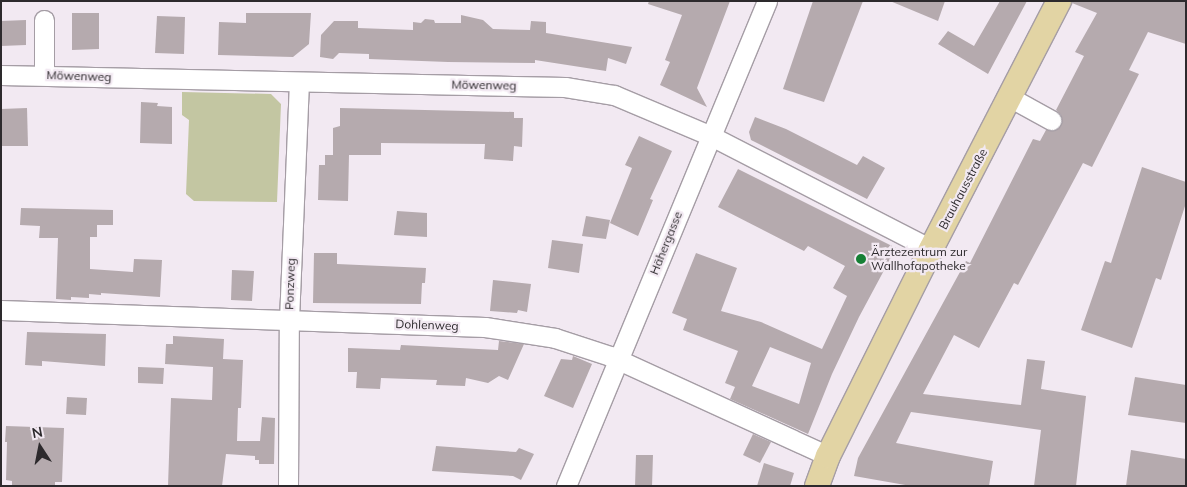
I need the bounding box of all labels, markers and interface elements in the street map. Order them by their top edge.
street label: Möwenweg [46,68,112,84]
street label: Möwenweg [451,77,517,93]
street label: Brauhausstraße [936,146,990,232]
street label: Hähergasse [647,209,685,277]
place label: Ärztezentrum zur Wallhofapotheke [871,245,967,273]
marker: Ärztezentrum zur Wallhofapotheke [855,253,867,265]
street label: Ponzweg [282,258,298,310]
street label: Dohlenweg [395,317,459,333]
north arrow [15,422,65,472]
text: N [30,422,44,442]

